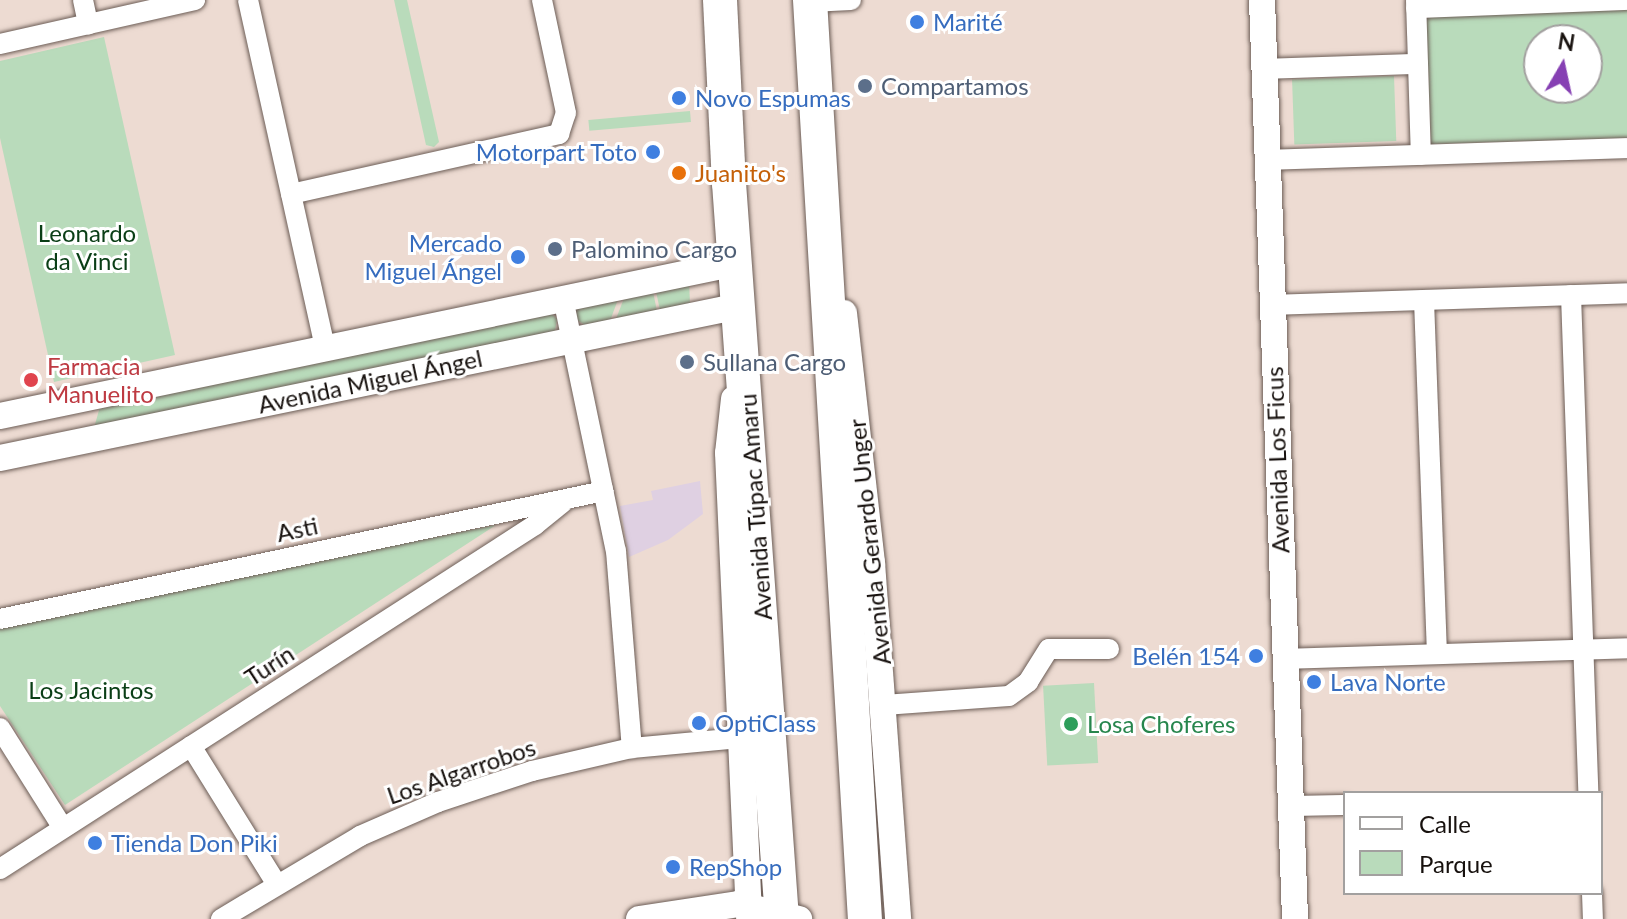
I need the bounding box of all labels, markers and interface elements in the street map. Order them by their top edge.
place label: Marité [933,8,1003,36]
marker: Marité [908,13,926,31]
north arrow [1523,24,1603,104]
text: N [1556,27,1577,56]
place label: Compartamos [881,72,1029,100]
marker: Compartamos [856,77,874,95]
place label: Novo Espumas [695,84,851,112]
marker: Novo Espumas [670,89,688,107]
place label: Motorpart Toto [475,138,637,166]
marker: Motorpart Toto [644,143,662,161]
place label: Juanito's [695,159,786,187]
marker: Juanito's [670,164,688,182]
park label: Leonardo da Vinci [38,219,136,275]
place label: Mercado Miguel Ángel [364,229,502,285]
place label: Palomino Cargo [571,235,737,263]
marker: Palomino Cargo [546,240,564,258]
marker: Mercado Miguel Ángel [509,248,527,266]
street label: Avenida Miguel Ángel [255,343,485,419]
place label: Sullana Cargo [703,348,846,376]
place label: Farmacia Manuelito [47,352,154,408]
marker: Sullana Cargo [678,353,696,371]
street label: Avenida Los Ficus [1259,366,1295,554]
marker: Farmacia Manuelito [22,371,40,389]
street label: Avenida Túpac Amaru [733,392,777,622]
street label: Avenida Gerardo Unger [842,418,896,666]
street label: Asti [274,511,320,547]
street label: Turín [239,639,299,691]
place label: Belén 154 [1132,642,1240,670]
marker: Belén 154 [1247,647,1265,665]
place label: Lava Norte [1330,668,1446,696]
marker: Lava Norte [1305,673,1323,691]
park label: Los Jacintos [28,676,154,704]
place label: OptiClass [715,709,816,737]
place label: Losa Choferes [1087,710,1235,738]
marker: OptiClass [690,714,708,732]
marker: Losa Choferes [1062,715,1080,733]
street label: Los Algarrobos [383,732,539,810]
legend [1343,791,1603,895]
text: Calle [1419,809,1471,838]
place label: Tienda Don Piki [111,829,278,857]
marker: Tienda Don Piki [86,834,104,852]
text: Parque [1419,849,1493,878]
place label: RepShop [689,853,782,881]
marker: RepShop [664,858,682,876]

